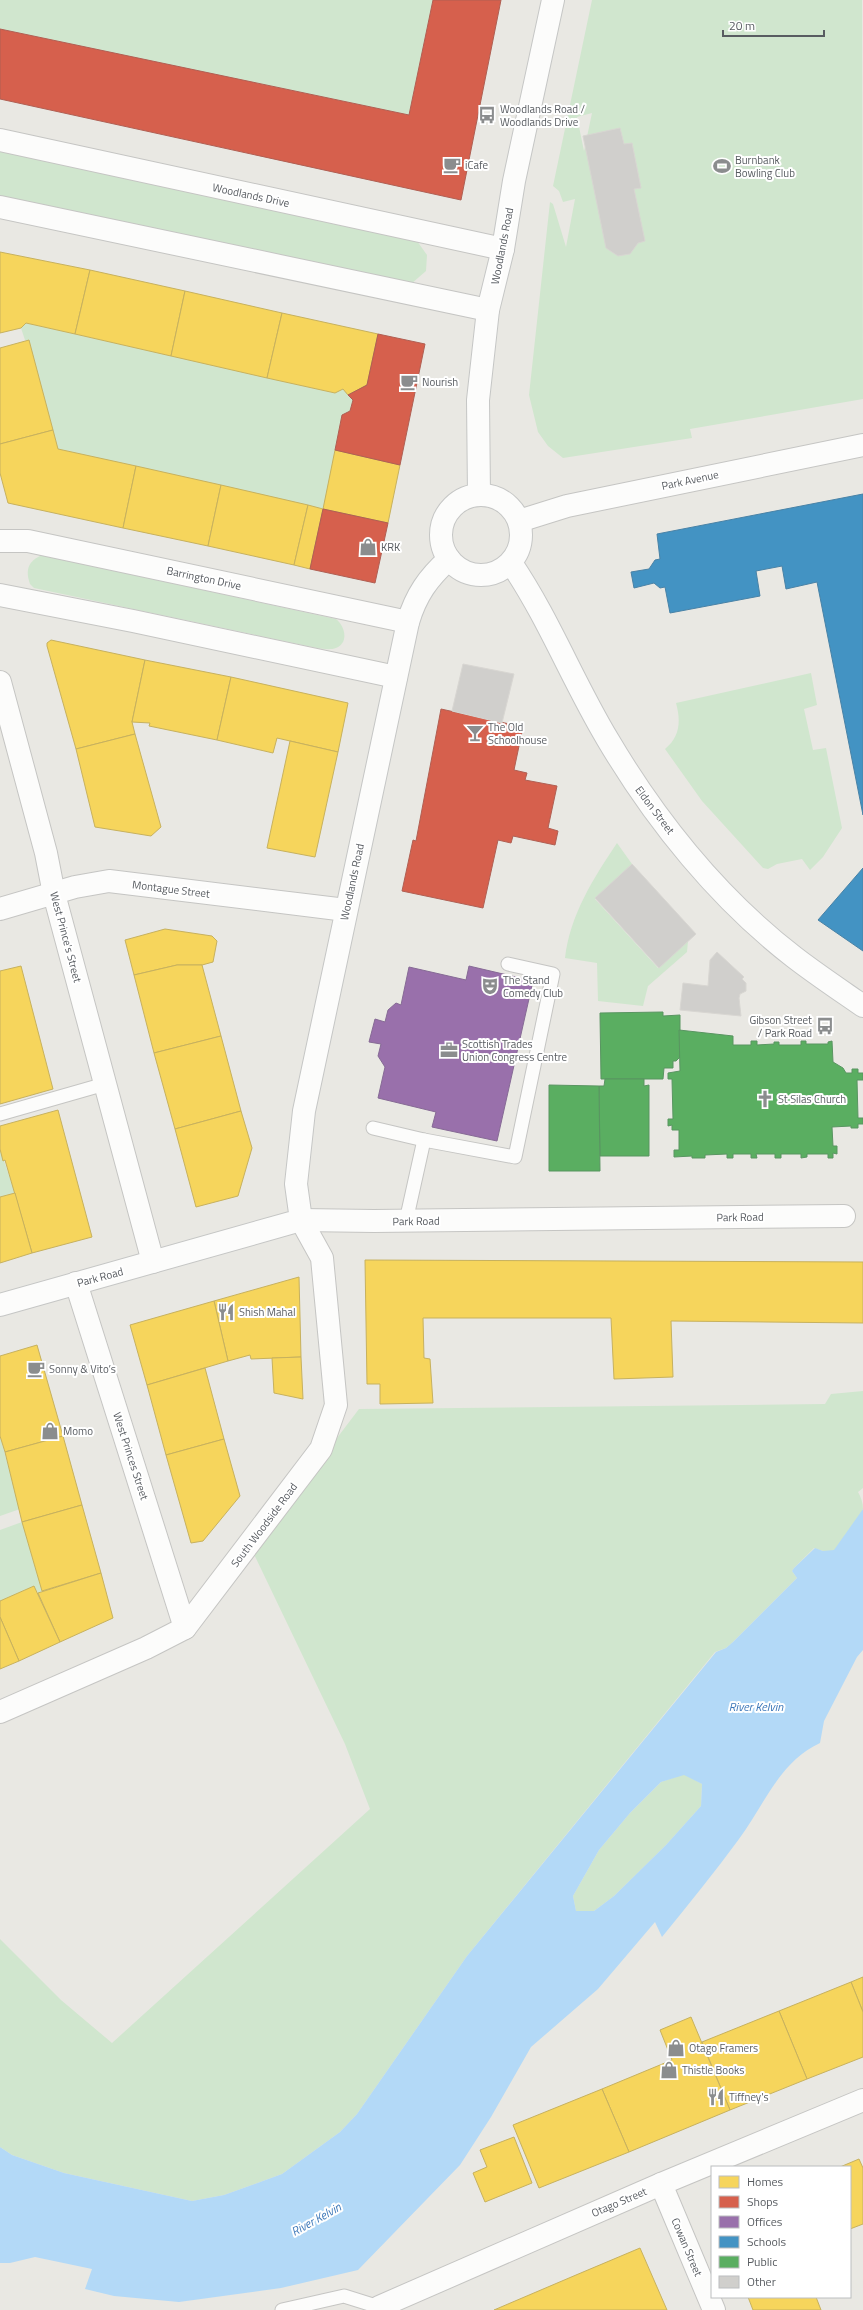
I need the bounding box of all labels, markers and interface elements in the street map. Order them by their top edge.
scale bar [723,12,824,38]
text: 20 m [729,16,755,35]
place label: Woodlands Road / Woodlands Drive [500,101,586,130]
bus stop icon: Woodlands Road / Woodlands Drive [477,105,497,125]
place label: Burnbank Bowling Club [735,152,795,181]
cafe icon: iCafe [442,155,462,175]
sports icon: Burnbank Bowling Club [712,156,732,176]
place label: iCafe [465,157,488,173]
street label: Woodlands Drive [211,179,291,211]
street label: Woodlands Road [487,206,517,286]
cafe icon: Nourish [399,372,419,392]
place label: Nourish [422,374,458,390]
street label: Park Avenue [660,466,720,494]
shop icon: KRK [358,537,378,557]
place label: KRK [381,539,401,555]
street label: Barrington Drive [165,562,243,594]
place label: The Old Schoolhouse [488,719,547,748]
bar icon: The Old Schoolhouse [465,723,485,743]
street label: Eldon Street [631,782,679,838]
street label: Woodlands Road [336,842,368,922]
street label: Montague Street [131,876,211,902]
street label: West Prince's Street [46,890,86,984]
place label: The Stand Comedy Club [503,972,563,1001]
theatre icon: The Stand Comedy Club [480,976,500,996]
place label: Gibson Street / Park Road [749,1012,812,1041]
bus stop icon: Gibson Street / Park Road [815,1016,835,1036]
place label: Scottish Trades Union Congress Centre [462,1036,568,1065]
office icon: Scottish Trades Union Congress Centre [439,1040,459,1060]
church icon: St Silas Church [755,1089,775,1109]
place label: St Silas Church [778,1091,846,1107]
street label: Park Road [716,1209,764,1225]
street label: Park Road [392,1213,440,1229]
street label: Park Road [75,1263,125,1291]
restaurant icon: Shish Mahal [216,1302,236,1322]
place label: Shish Mahal [239,1304,295,1320]
cafe icon: Sonny & Vito’s [26,1359,46,1379]
place label: Sonny & Vito’s [49,1361,116,1377]
street label: West Princes Street [109,1410,153,1502]
shop icon: Momo [40,1421,60,1441]
place label: Momo [63,1423,93,1439]
street label: South Woodside Road [227,1479,301,1571]
water label: River Kelvin [729,1697,784,1716]
shop icon: Otago Framers [666,2038,686,2058]
place label: Otago Framers [689,2040,758,2056]
shop icon: Thistle Books [659,2060,679,2080]
place label: Thistle Books [682,2062,744,2078]
restaurant icon: Tiffney's [706,2087,726,2107]
place label: Tiffney's [729,2089,769,2105]
legend [711,2166,851,2298]
text: Homes [747,2172,783,2191]
street label: Otago Street [589,2183,649,2221]
text: Shops [747,2192,779,2211]
water label: River Kelvin [288,2197,345,2241]
text: Offices [747,2212,783,2231]
street label: Cowan Street [667,2215,707,2279]
text: Schools [747,2232,787,2251]
text: Public [747,2252,777,2271]
text: Other [747,2272,776,2291]

